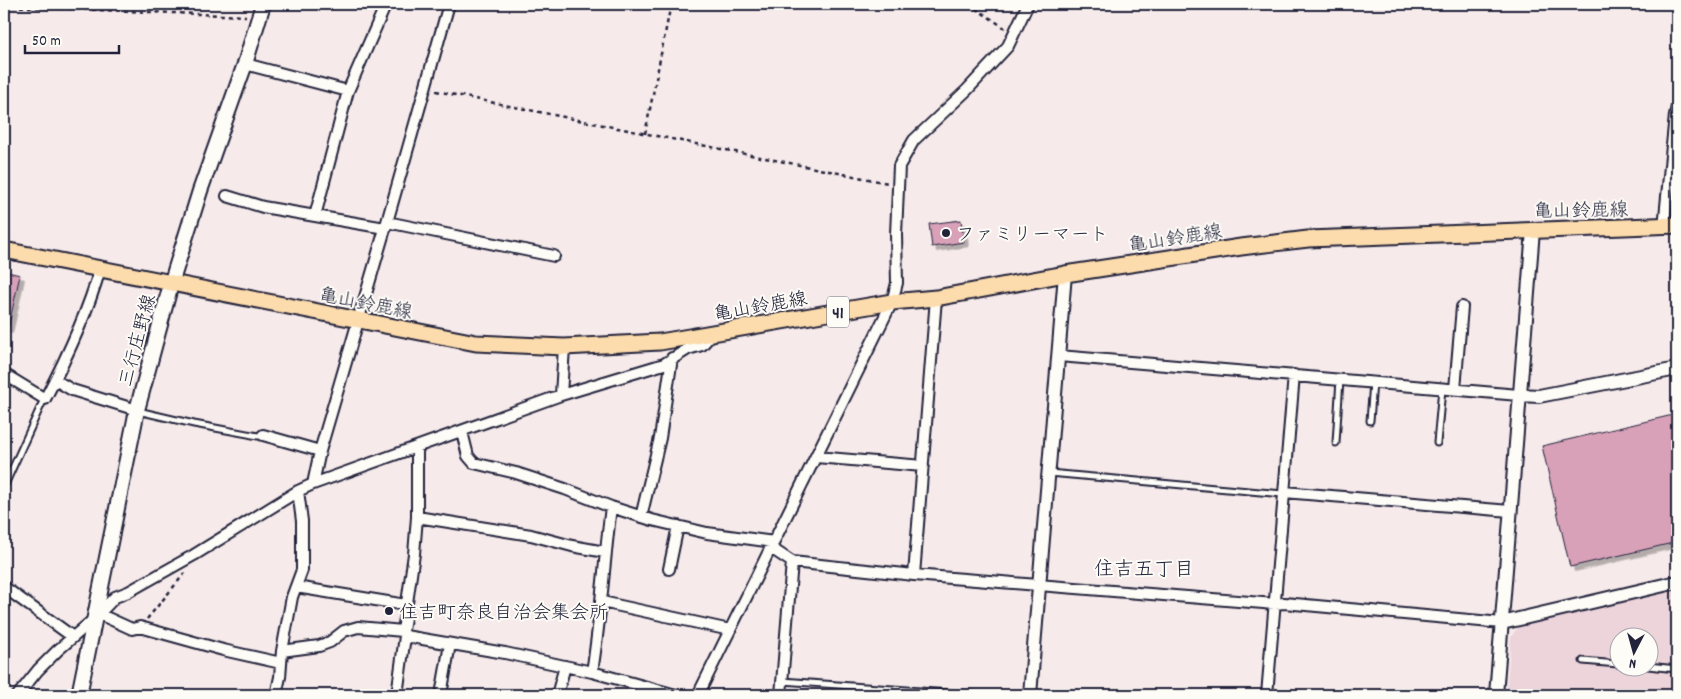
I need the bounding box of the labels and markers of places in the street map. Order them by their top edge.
place label: ファミリーマート [956,223,1108,250]
marker: ファミリーマート [940,227,952,239]
place label: 住吉町奈良自治会集会所 [399,601,608,628]
marker: 住吉町奈良自治会集会所 [383,605,395,617]

